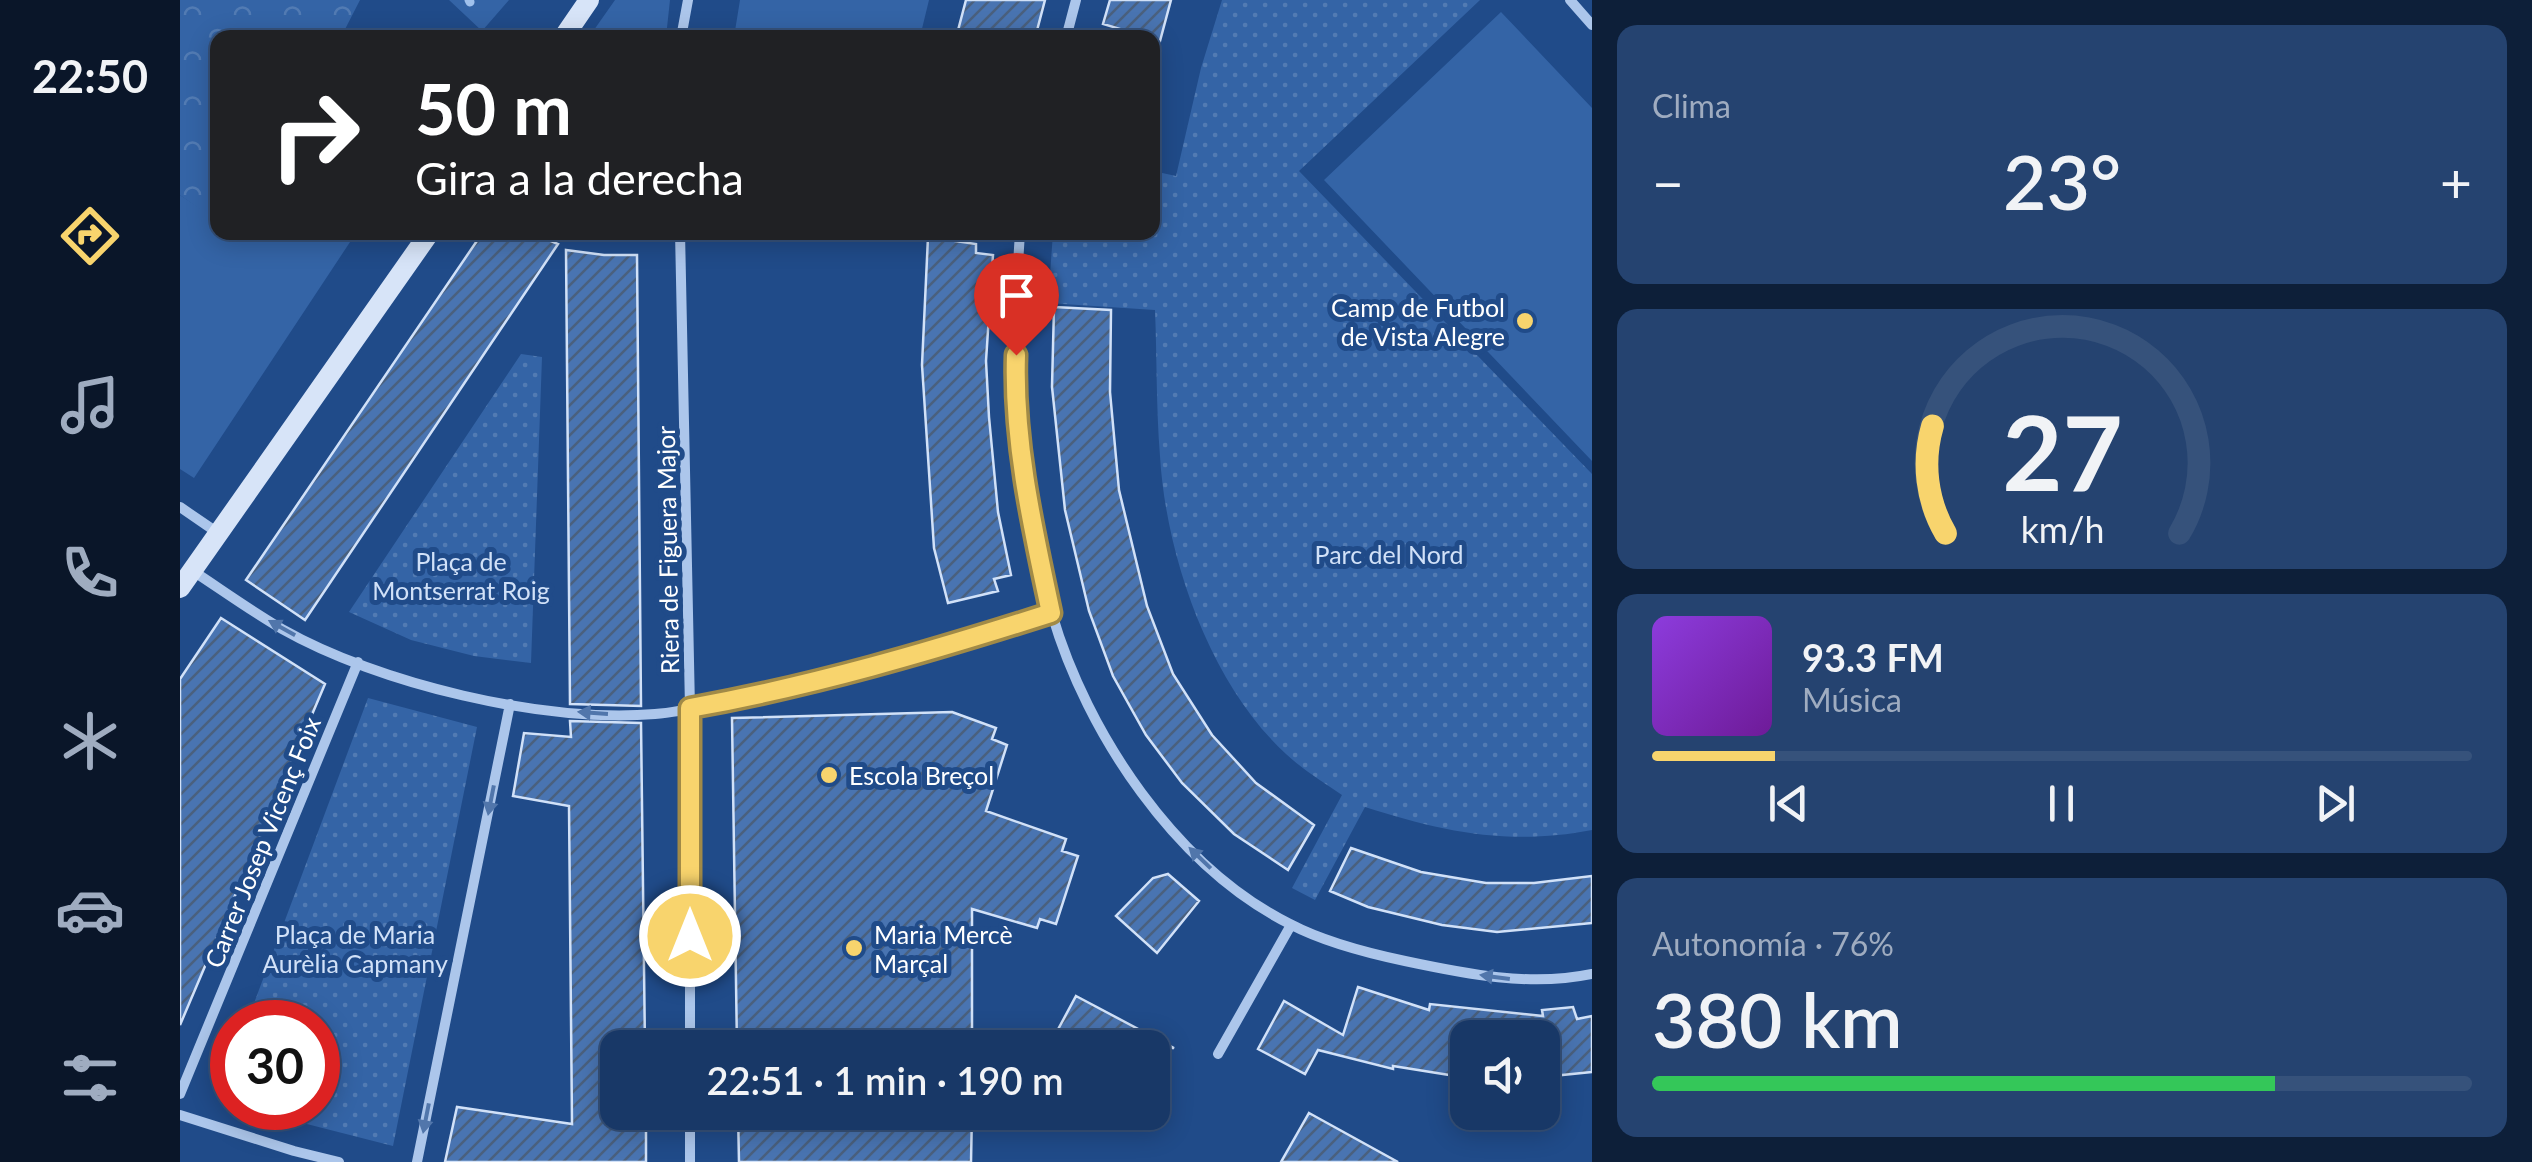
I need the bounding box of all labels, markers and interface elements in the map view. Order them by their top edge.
text: 22:50 [32,49,148,103]
text: 50 m [415,66,572,150]
icon: right [250,70,380,200]
text: Clima [1652,86,1731,125]
text: 23° [2003,136,2121,226]
text: − [1652,149,1684,215]
text: + [2440,149,2472,215]
text: Gira a la derecha [415,151,744,205]
icon: directions [55,201,125,271]
pin [974,253,1059,356]
icon: arrive [989,268,1044,323]
place label: Camp de Futbol de Vista Alegre [1331,292,1505,351]
marker: Camp de Futbol de Vista Alegre [1514,310,1536,332]
icon: music [55,370,125,440]
text: 27 [2002,388,2122,513]
street label: Riera de Figuera Major [650,425,684,675]
text: km/h [2020,508,2104,551]
icon: phone [55,538,125,608]
park label: Parc del Nord [1315,539,1463,569]
park label: Plaça de Montserrat Roig [372,546,550,605]
one-way arrow [268,619,297,636]
text: 93.3 FM [1802,634,1944,680]
text: Música [1802,680,1902,719]
one-way arrow [577,705,609,721]
icon: climate [55,706,125,776]
street label: Carrer Josep Vicenç Foix [198,712,326,972]
place label: Escola Breçol [849,760,994,790]
marker: Escola Breçol [818,764,840,786]
icon: previous [1761,776,1816,831]
icon: pause [2034,776,2089,831]
icon: next [2308,776,2363,831]
one-way arrow [482,785,498,816]
one-way arrow [1188,847,1212,870]
icon: car [55,875,125,945]
position arrow [638,884,742,988]
park label: Plaça de Maria Aurèlia Capmany [262,919,448,978]
place label: Maria Mercè Marçal [874,919,1013,978]
text: Autonomía · 76% [1652,924,1894,963]
marker: Maria Mercè Marçal [843,937,865,959]
one-way arrow [1479,969,1510,985]
text: 380 km [1652,974,1903,1064]
speed limit sign: 30 [210,1000,340,1130]
map controls [1450,1020,1560,1130]
button: sound [1450,1020,1560,1130]
icon: filters [55,1043,125,1113]
text: 22:51 · 1 min · 190 m [707,1057,1063,1103]
one-way arrow [417,1103,433,1134]

